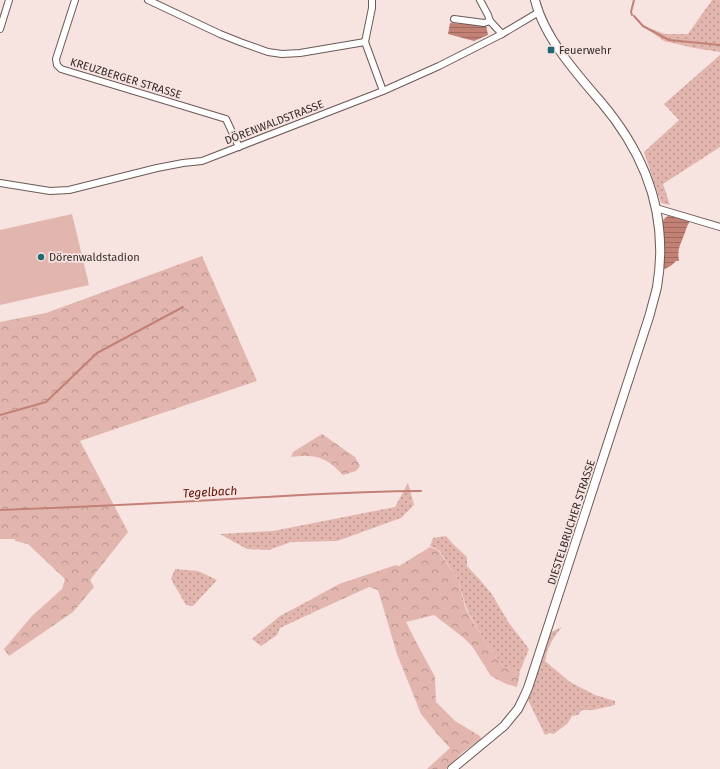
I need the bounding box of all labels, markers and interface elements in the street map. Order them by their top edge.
place label: Feuerwehr [559,44,612,57]
marker: Feuerwehr [546,45,556,55]
street label: KREUZBERGER STRASSE [69,55,183,102]
street label: DÖRENWALDSTRASSE [223,97,326,147]
place label: Dörenwaldstadion [49,251,140,264]
marker: Dörenwaldstadion [36,252,46,262]
street label: DIESTELBRUCHER STRASSE [545,458,598,586]
water label: Tegelbach [182,484,238,500]

